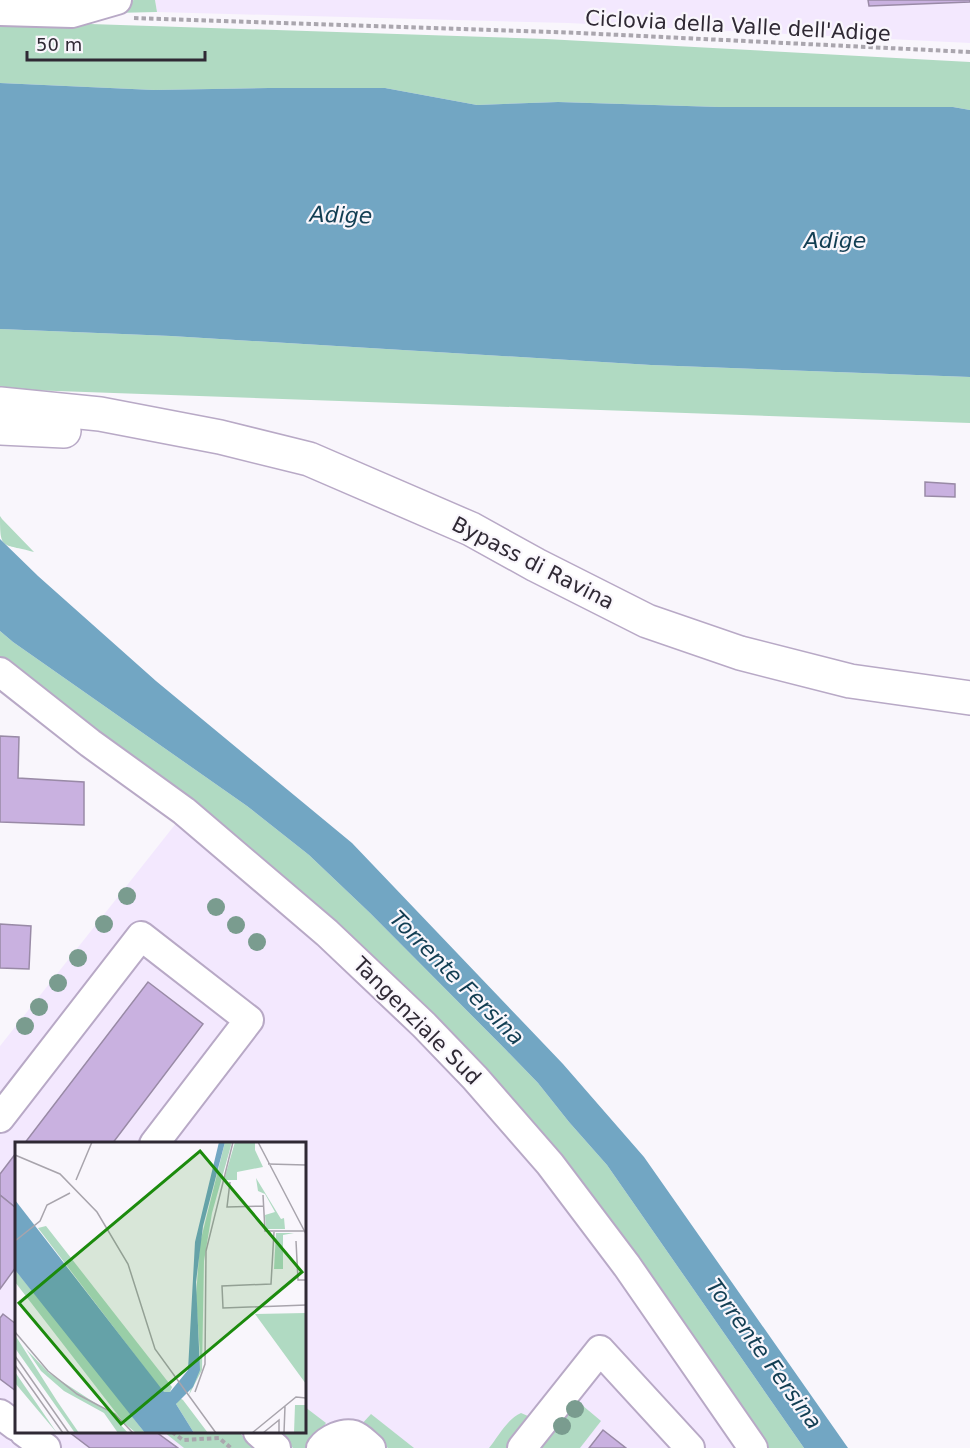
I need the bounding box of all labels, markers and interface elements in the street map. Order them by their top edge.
street label: Ciclovia della Valle dell'Adige [585,6,891,46]
scale bar [27,24,206,62]
text: 50 m [36,34,82,55]
water label: Adige [307,201,373,229]
water label: Adige [802,228,866,253]
street label: Bypass di Ravina [448,512,618,614]
water label: Torrente Fersina [385,906,529,1050]
street label: Tangenziale Sud [348,952,486,1090]
inset map [15,1142,306,1433]
water label: Torrente Fersina [701,1274,827,1434]

